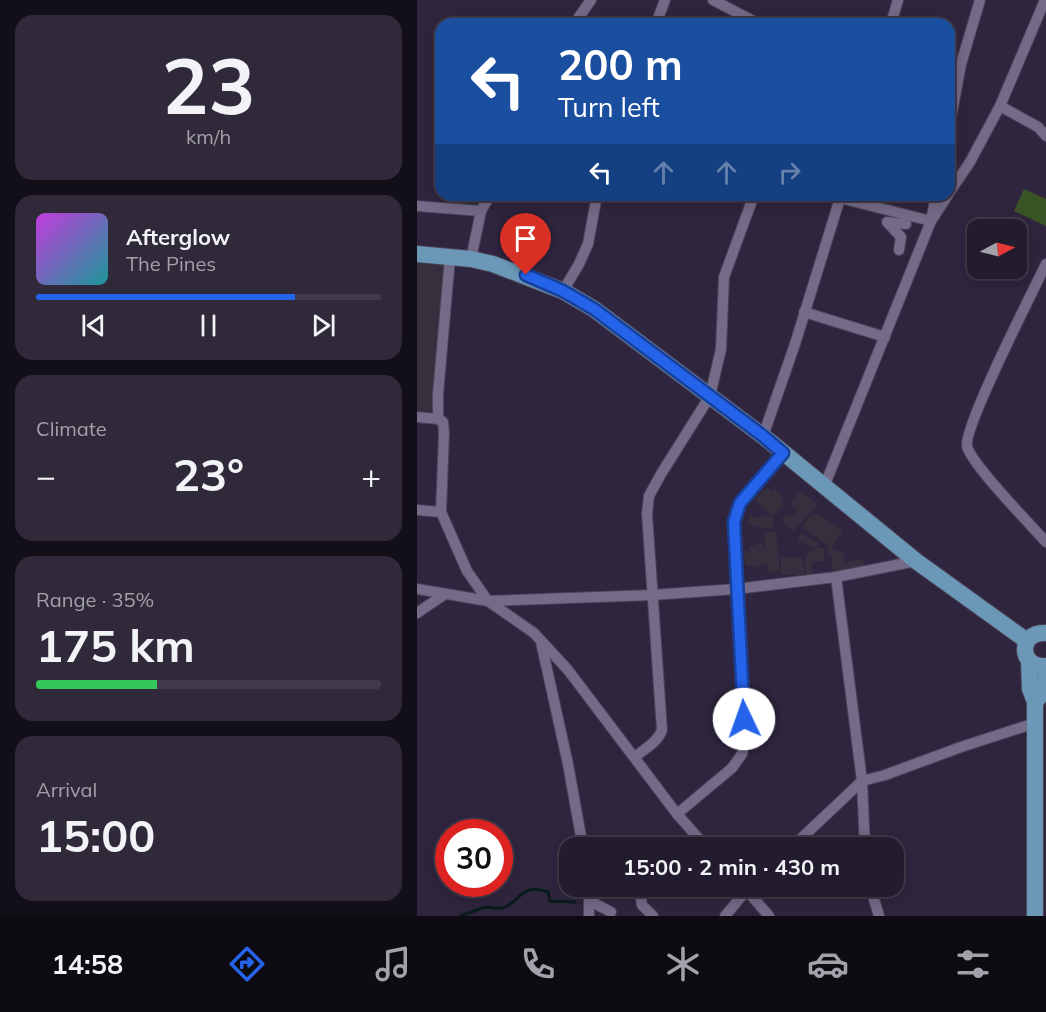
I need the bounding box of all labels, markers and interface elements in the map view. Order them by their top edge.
text: 23 [162,36,255,134]
text: 200 m [558,38,683,91]
icon: left [459,42,537,120]
text: Turn left [558,90,660,124]
text: km/h [186,124,231,149]
icon: left [584,156,617,189]
icon: ahead [647,156,680,189]
icon: ahead [710,156,743,189]
icon: right [773,156,806,189]
pin [500,213,551,275]
north arrow [967,219,1027,279]
map controls [967,219,1027,279]
icon: arrive [509,222,542,255]
text: Afterglow [126,223,230,251]
text: The Pines [126,251,216,276]
icon: previous [77,309,110,342]
icon: pause [192,309,225,342]
icon: next [307,309,340,342]
text: Climate [36,416,107,441]
text: 23° [173,446,244,502]
text: − [36,455,56,496]
text: + [361,455,381,496]
text: Range · 35% [36,587,154,612]
text: 175 km [36,617,195,673]
position arrow [712,687,776,751]
text: Arrival [36,777,97,802]
text: 15:00 [36,807,155,863]
speed limit sign: 30 [435,819,513,897]
text: 15:00 · 2 min · 430 m [623,853,840,881]
icon: directions [226,943,268,985]
icon: music [372,943,414,985]
icon: phone [517,943,559,985]
icon: climate [662,943,704,985]
icon: car [807,943,849,985]
icon: filters [952,943,994,985]
text: 14:58 [52,947,123,981]

